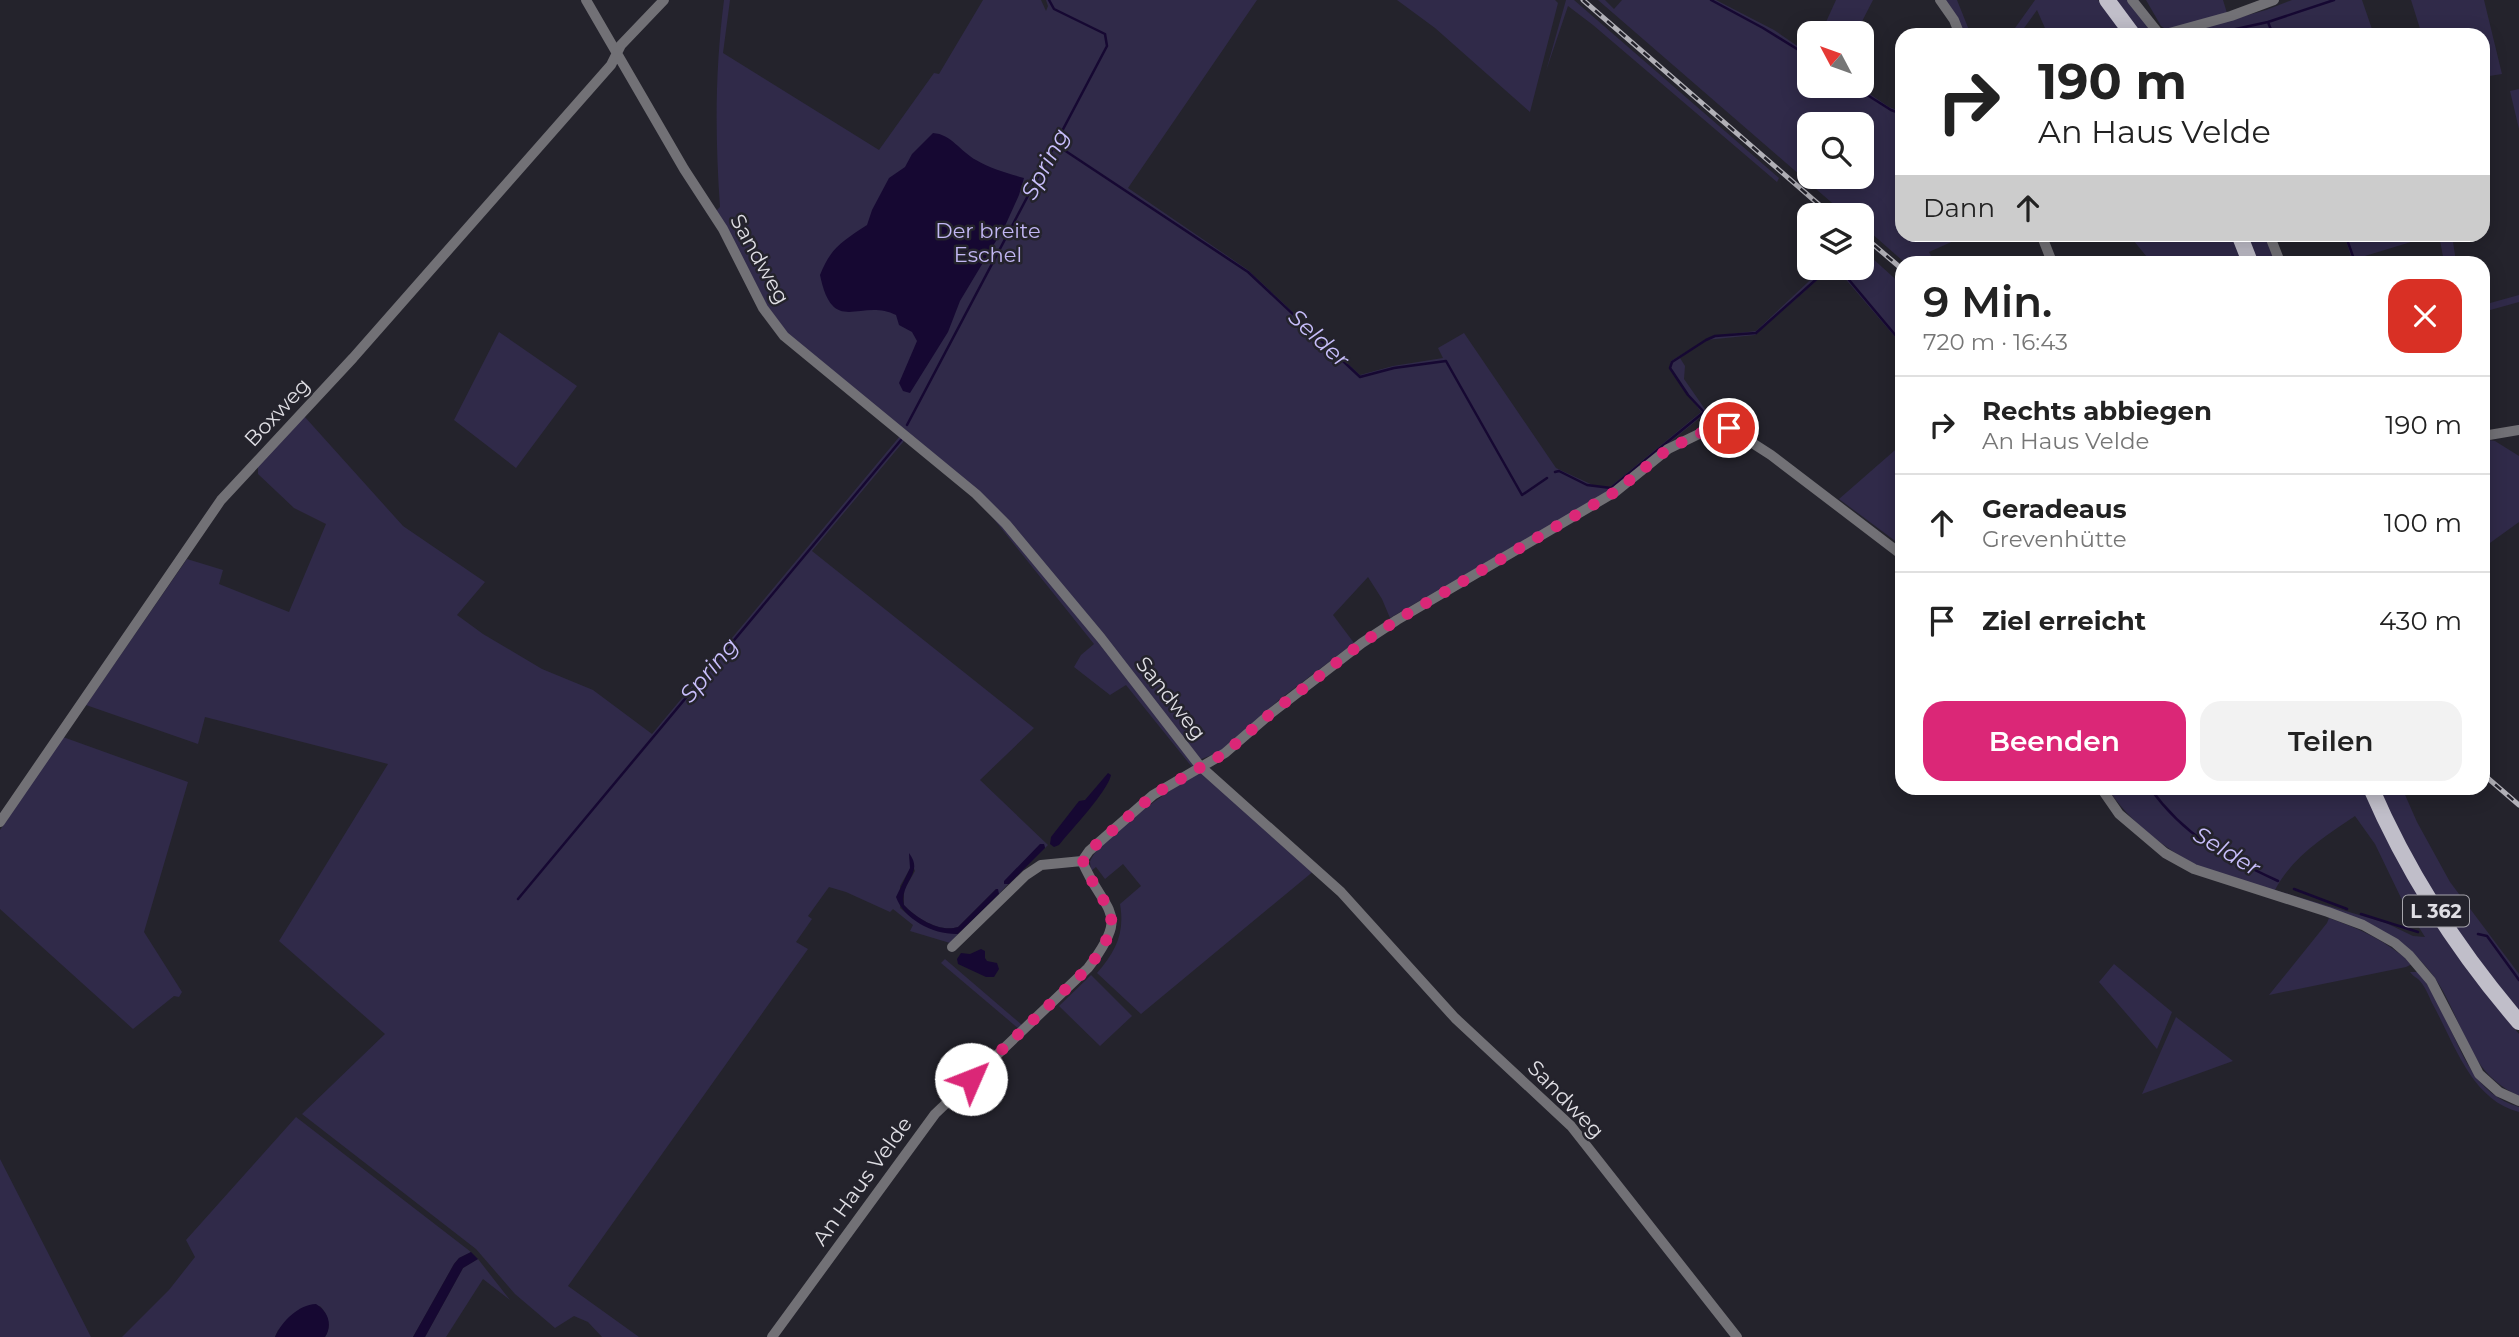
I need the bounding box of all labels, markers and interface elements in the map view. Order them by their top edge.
north arrow [1797,21,1874,98]
map controls [1797,21,1874,280]
text: 190 m [2038,52,2187,111]
icon: right [1923,56,2014,147]
button: search [1797,112,1874,189]
text: An Haus Velde [2038,112,2271,151]
water label: Spring [1015,124,1075,204]
icon: ahead [2009,189,2047,227]
text: Dann [1923,192,1995,224]
button: layers [1797,203,1874,280]
street label: Sandweg [725,210,795,308]
park label: Der breite Eschel [935,218,1041,267]
text: 9 Min. [1923,276,2052,328]
button: close [2388,279,2462,353]
water label: Selder [1283,303,1356,374]
text: 720 m · 16:43 [1923,328,2068,356]
street label: Boxweg [239,373,315,451]
text: Rechts abbiegen [1982,395,2212,427]
pin [1699,398,1759,458]
icon: right [1923,406,1961,444]
icon: arrive [1710,409,1748,447]
text: 190 m [2385,409,2462,441]
text: An Haus Velde [1982,427,2149,455]
text: Geradeaus [1982,493,2127,525]
icon: ahead [1923,504,1961,542]
text: 100 m [2384,507,2462,539]
text: Grevenhütte [1982,525,2127,553]
icon: arrive [1923,602,1961,640]
text: Ziel erreicht [1982,605,2146,637]
text: 430 m [2379,605,2462,637]
water label: Spring [674,632,744,708]
street label: Sandweg [1131,651,1211,745]
button: Beenden [1923,701,2186,781]
button: Teilen [2200,701,2462,781]
water label: Selder [2189,820,2266,882]
road number: L 362 [2403,896,2469,926]
position arrow [934,1042,1008,1116]
street label: Sandweg [1523,1055,1609,1143]
street label: An Haus Velde [807,1112,917,1250]

